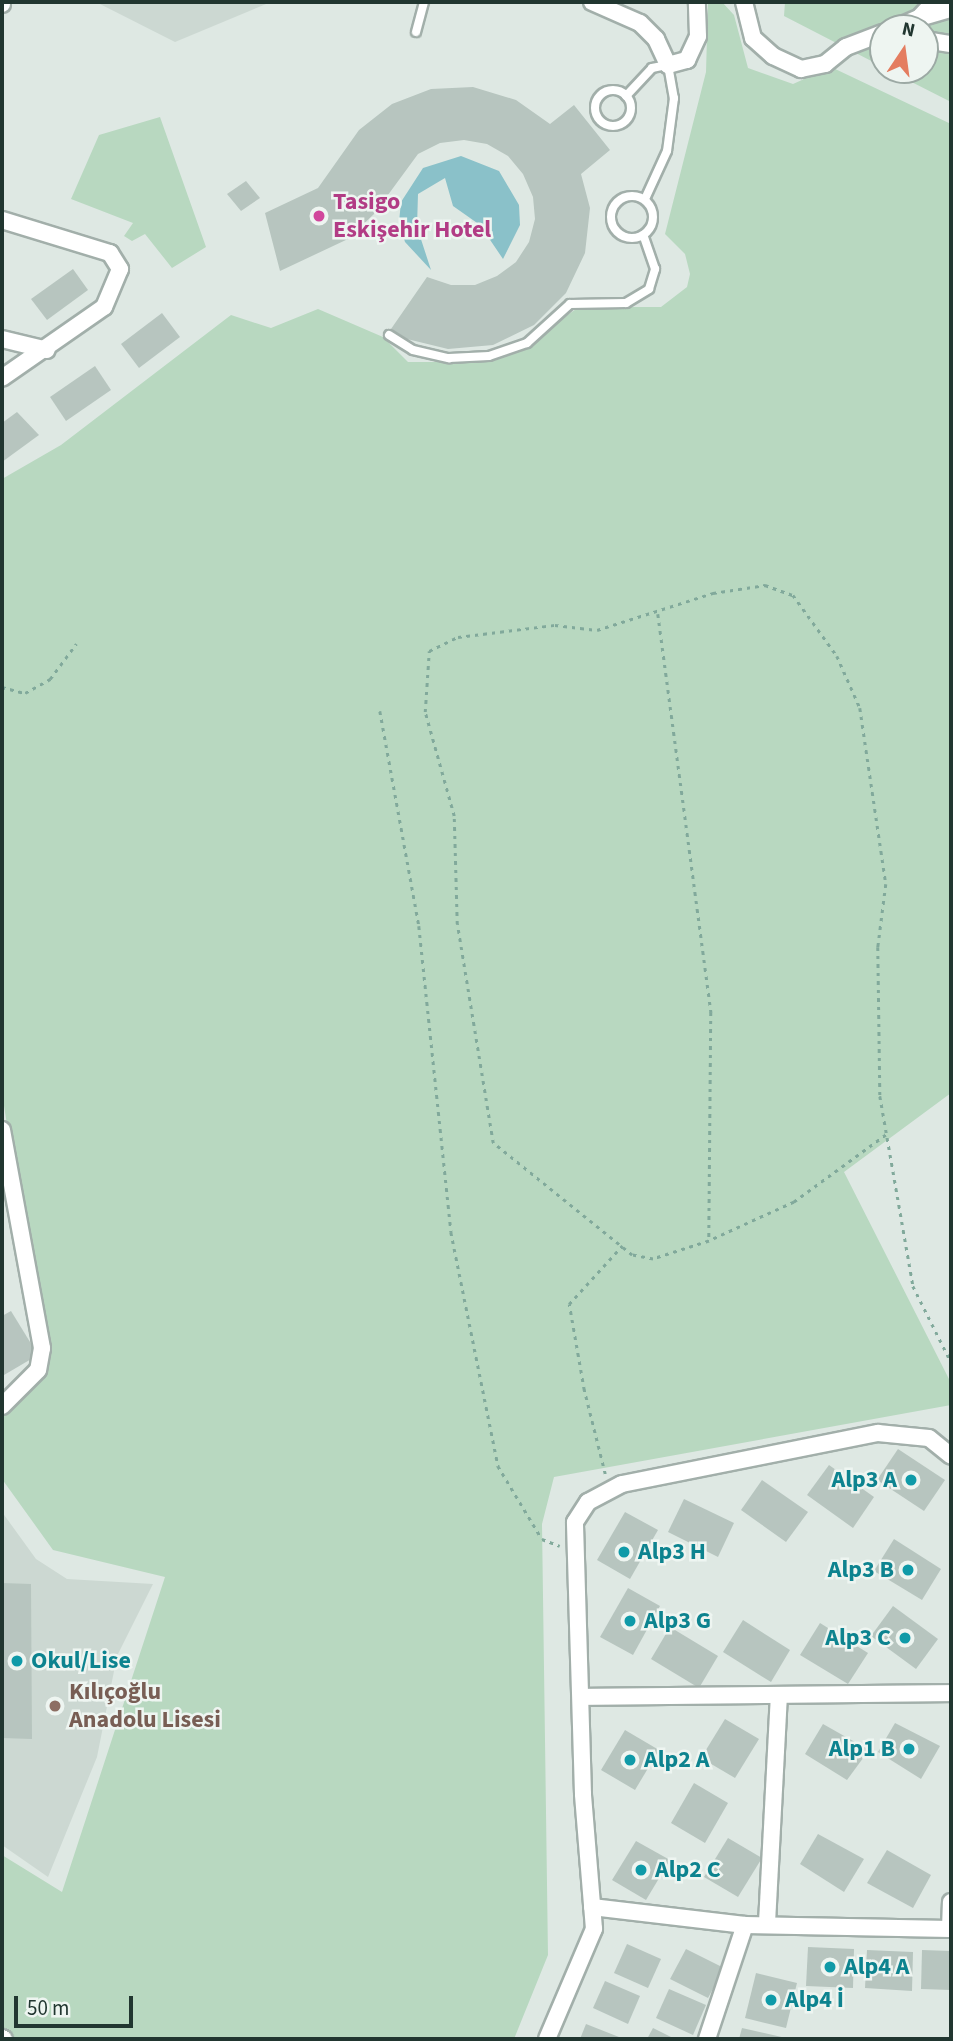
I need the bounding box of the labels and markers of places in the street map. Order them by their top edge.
place label: Tasigo Eskişehir Hotel [333,188,491,244]
marker: Tasigo Eskişehir Hotel [311,208,327,224]
place label: Alp3 A [831,1466,897,1494]
marker: Alp3 A [903,1472,919,1488]
place label: Alp3 H [638,1538,706,1566]
marker: Alp3 H [616,1544,632,1560]
place label: Alp3 B [828,1556,894,1584]
marker: Alp3 B [900,1562,916,1578]
place label: Alp3 G [644,1607,711,1635]
marker: Alp3 G [622,1613,638,1629]
place label: Alp3 C [825,1624,891,1652]
marker: Alp3 C [897,1630,913,1646]
place label: Okul/Lise [31,1647,131,1675]
marker: Okul/Lise [9,1653,25,1669]
place label: Kılıçoğlu Anadolu Lisesi [69,1678,221,1734]
marker: Kılıçoğlu Anadolu Lisesi [47,1698,63,1714]
place label: Alp1 B [829,1735,895,1763]
marker: Alp1 B [901,1741,917,1757]
place label: Alp2 A [644,1746,710,1774]
marker: Alp2 A [622,1752,638,1768]
place label: Alp2 C [655,1856,721,1884]
marker: Alp2 C [633,1862,649,1878]
place label: Alp4 A [844,1953,910,1981]
marker: Alp4 A [822,1959,838,1975]
place label: Alp4 İ [785,1986,844,2014]
marker: Alp4 İ [763,1992,779,2008]

